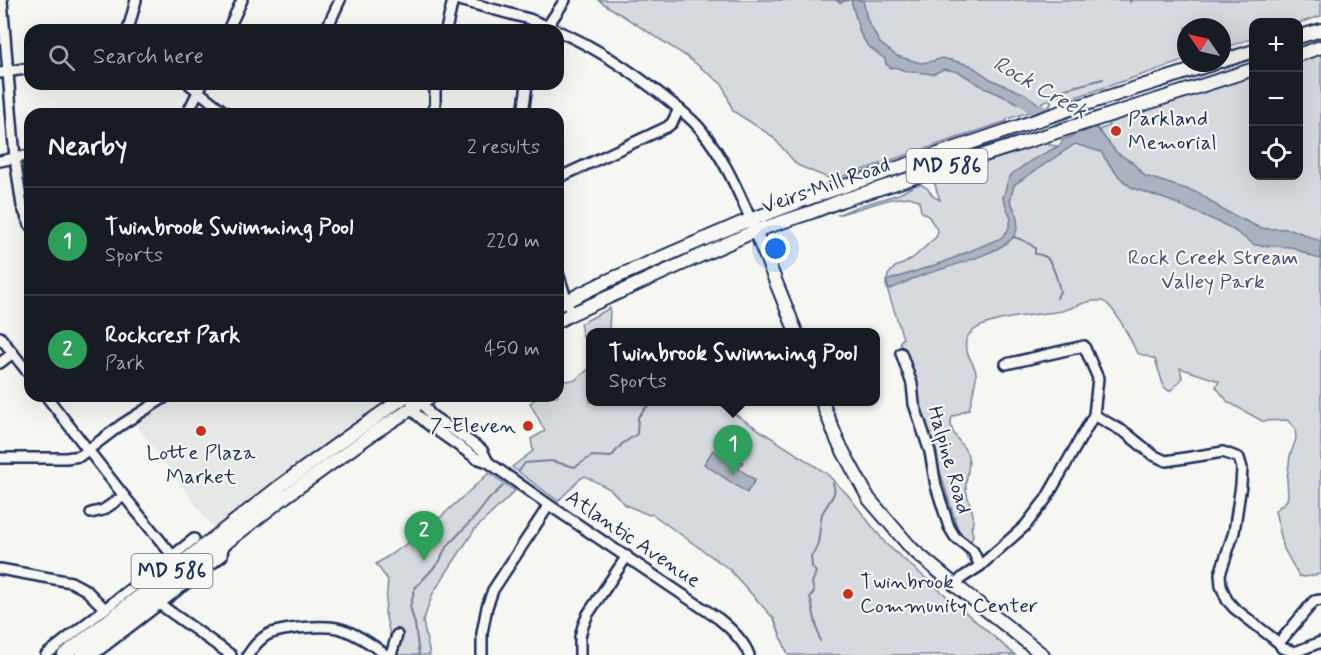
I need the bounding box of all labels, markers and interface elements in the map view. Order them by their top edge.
north arrow [1177,18,1231,72]
map controls [1249,18,1303,180]
button: + [1249,18,1303,72]
search box [24,24,564,90]
icon: search [45,41,78,74]
text: Search here [93,43,204,71]
water label: Rock Creek [988,50,1092,126]
button: − [1249,72,1303,126]
place label: Parkland Memorial [1128,105,1217,157]
marker: Parkland Memorial [1109,124,1123,138]
button: locate [1249,126,1303,180]
text: Nearby [48,130,127,164]
text: 2 results [467,134,540,161]
road number: MD 586 [906,149,988,183]
street label: Veirs Mill Road [758,151,894,221]
text: Twinbrook Swimming Pool [105,214,353,242]
text: 1 [63,228,72,255]
text: 220 m [486,228,540,255]
your location [761,234,790,263]
text: Sports [105,242,163,269]
park label: Rock Creek Stream Valley Park [1128,244,1298,296]
text: Rockcrest Park [105,322,240,350]
popup [586,328,880,406]
text: 2 [63,336,72,363]
text: 450 m [484,336,540,363]
text: Twinbrook Swimming Pool [609,340,857,368]
text: Park [105,350,145,377]
text: Sports [609,368,667,395]
street label: Halpine Road [920,403,978,517]
place label: 7-Eleven [430,412,517,440]
marker: 7-Eleven [521,419,535,433]
marker: Lotte Plaza Market [194,424,208,438]
pin: 1 [714,426,752,475]
place label: Lotte Plaza Market [146,439,256,491]
street label: Atlantic Avenue [560,483,706,595]
pin: 2 [404,512,444,561]
road number: MD 586 [132,554,213,588]
place label: Twinbrook Community Center [860,568,1038,620]
marker: Twinbrook Community Center [841,587,855,601]

